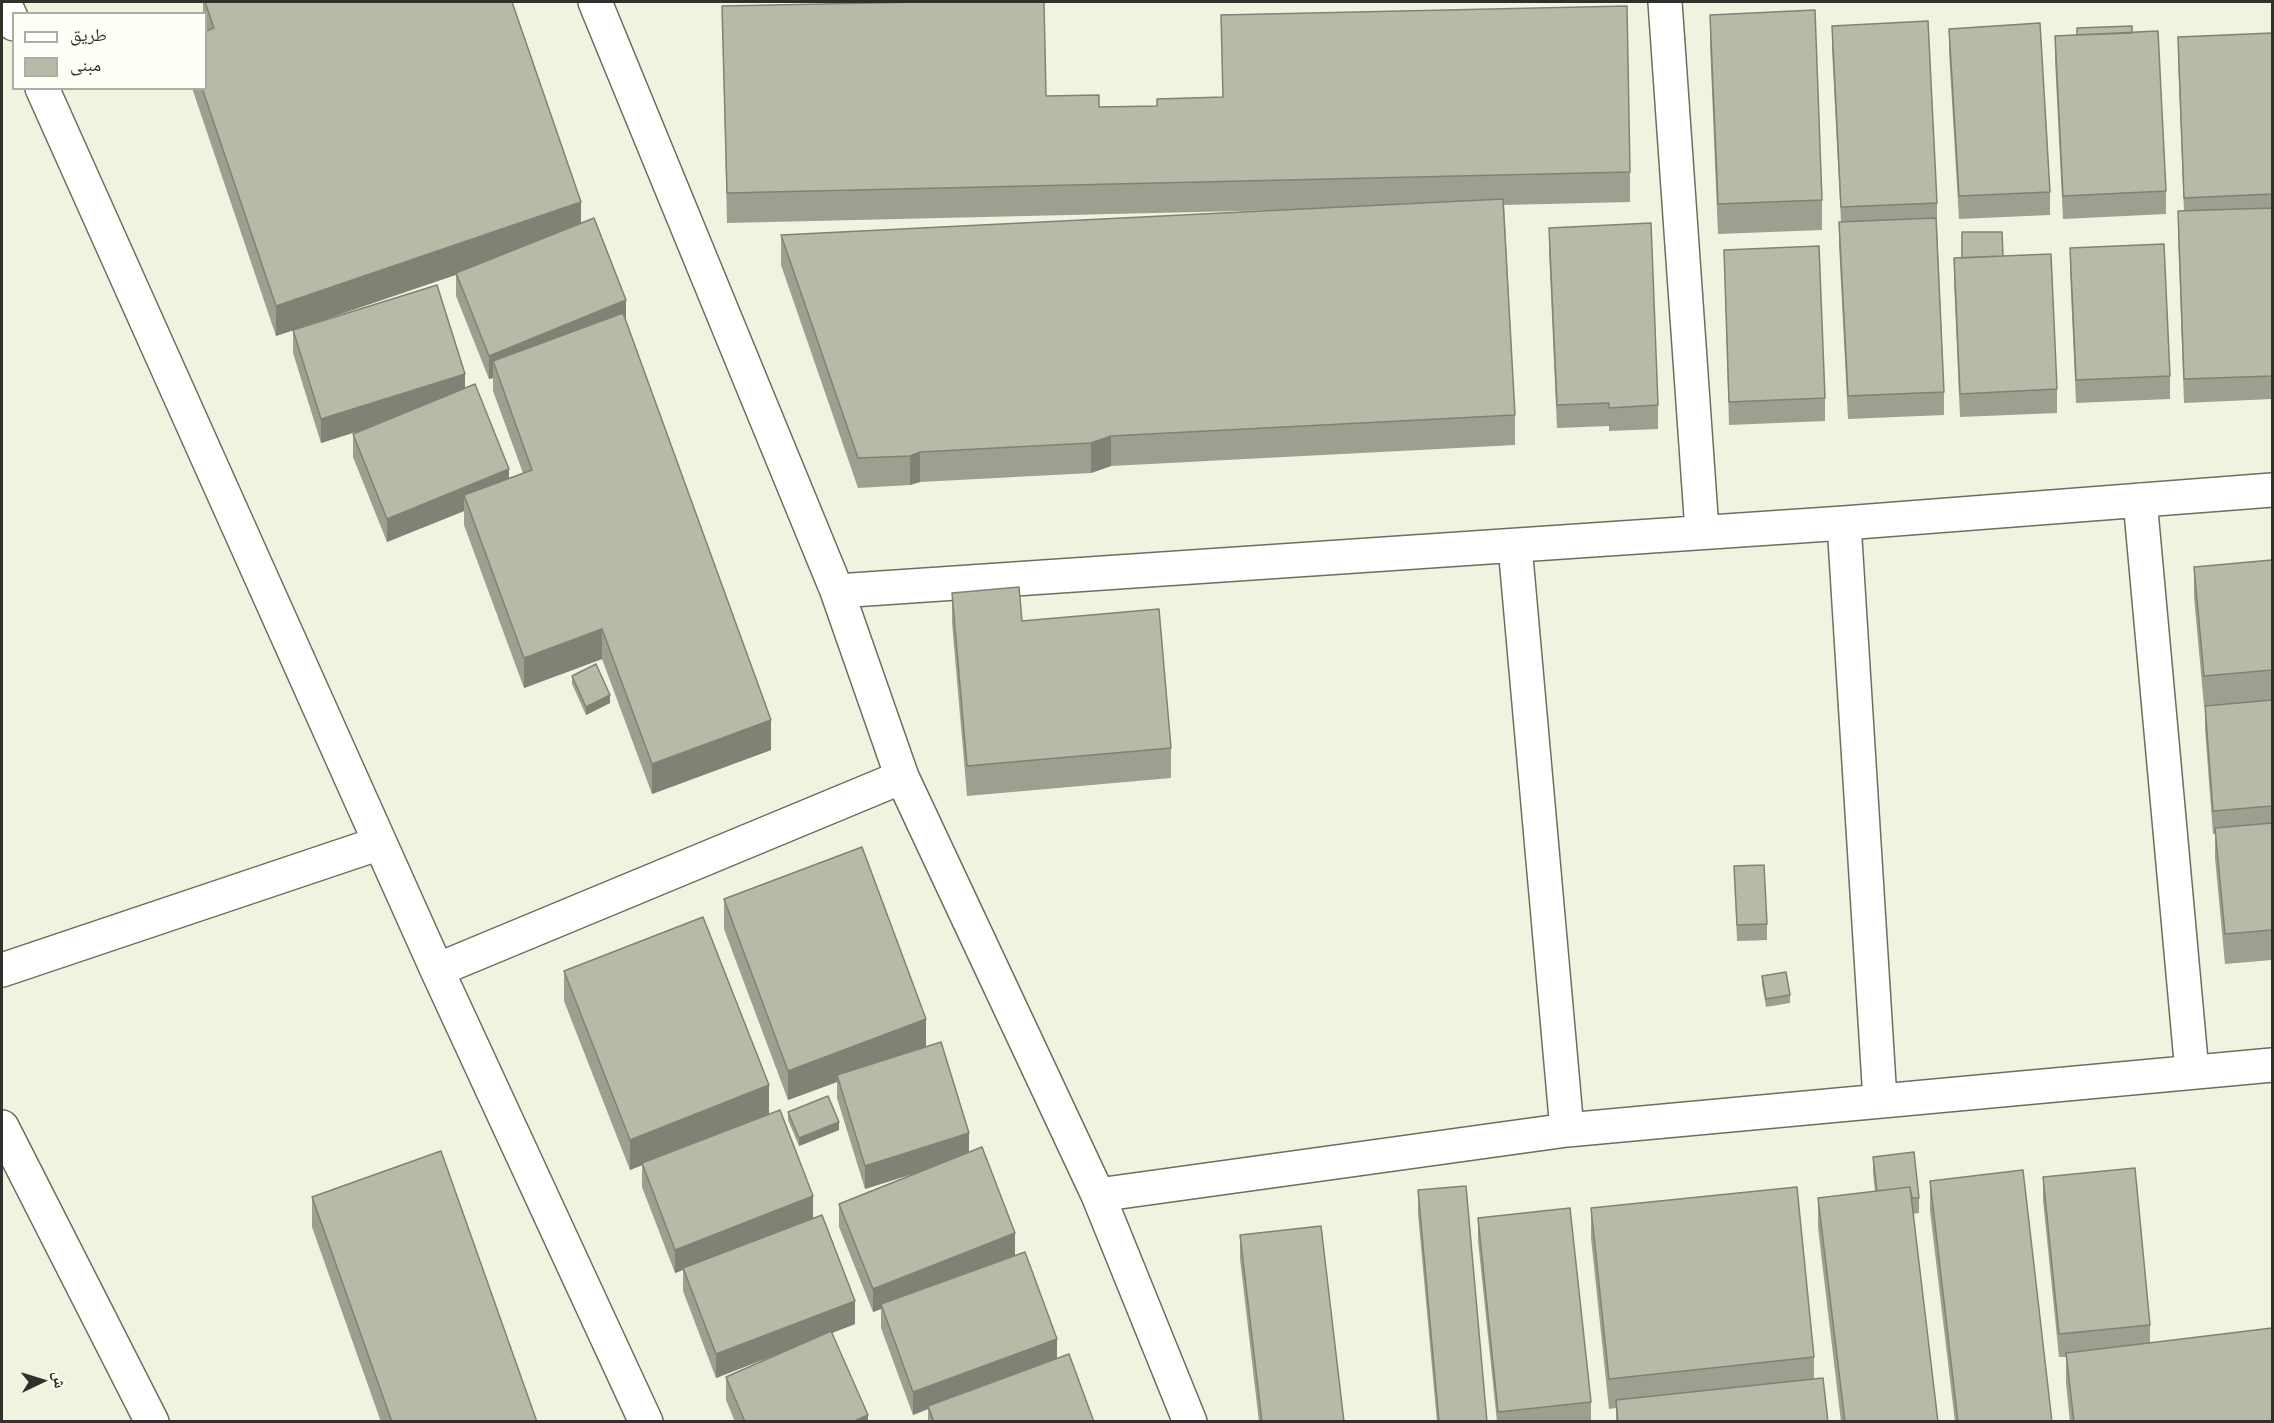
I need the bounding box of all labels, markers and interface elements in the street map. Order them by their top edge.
legend [12,12,207,90]
text: طريق [70,23,107,46]
text: مبنى [70,53,101,76]
north arrow [12,1351,72,1411]
text: ش [49,1371,71,1389]

